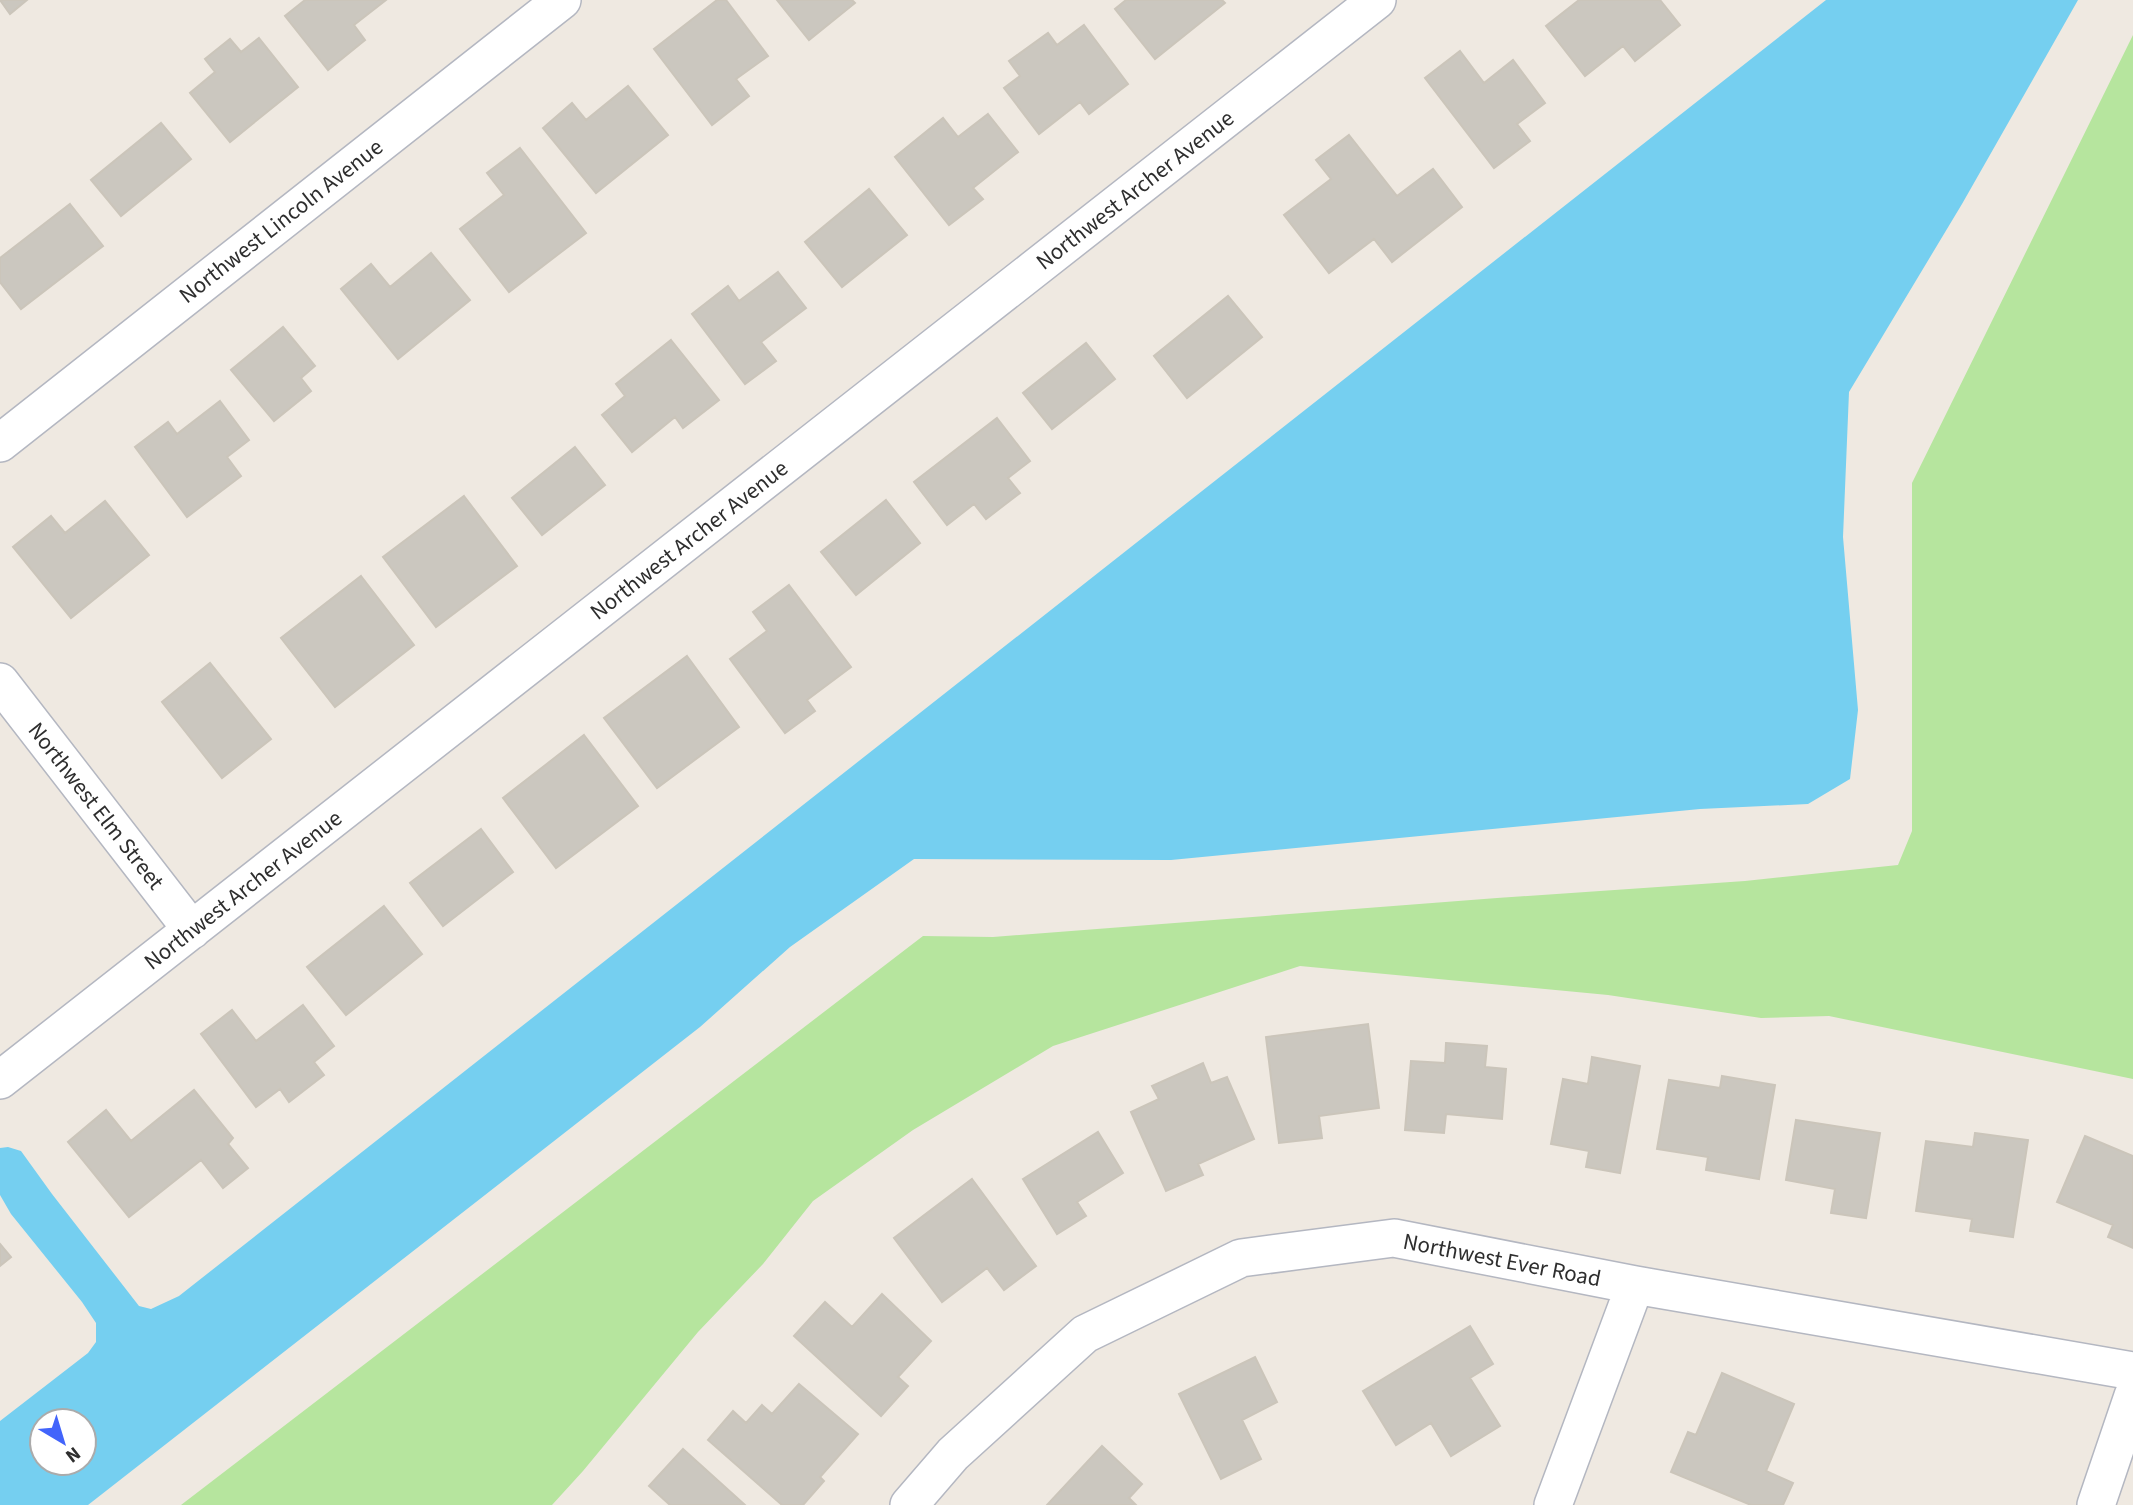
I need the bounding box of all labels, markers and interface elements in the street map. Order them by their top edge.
street label: Northwest Archer Avenue [1029,102,1241,278]
street label: Northwest Lincoln Avenue [172,131,390,311]
street label: Northwest Archer Avenue [583,452,795,628]
street label: Northwest Elm Street [20,715,172,897]
street label: Northwest Archer Avenue [137,802,349,978]
street label: Northwest Ever Road [1400,1225,1604,1295]
north arrow [28,1407,98,1477]
text: N [59,1440,86,1469]

